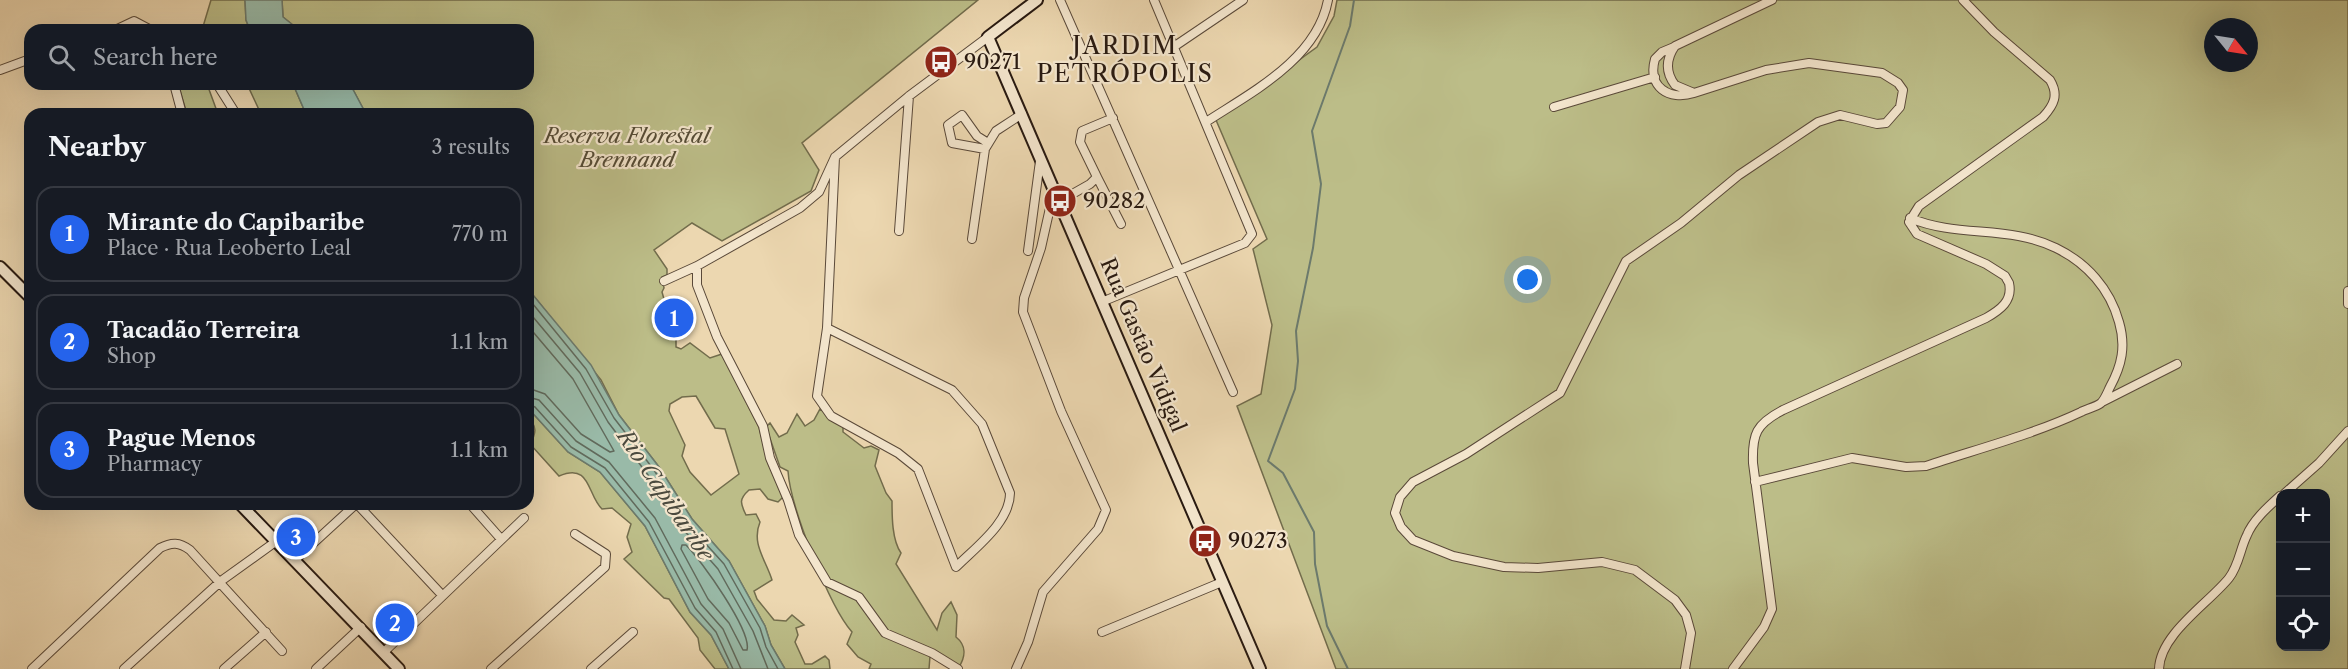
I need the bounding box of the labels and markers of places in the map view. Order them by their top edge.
bus stop icon: 90271 [923,44,959,80]
place label: 90271 [964,49,1021,74]
bus stop icon: 90282 [1042,183,1078,219]
place label: 90282 [1083,188,1145,213]
pin: 1 [654,296,694,340]
pin: 3 [276,514,316,560]
bus stop icon: 90273 [1187,523,1223,559]
place label: 90273 [1228,528,1288,553]
pin: 2 [376,600,414,646]

